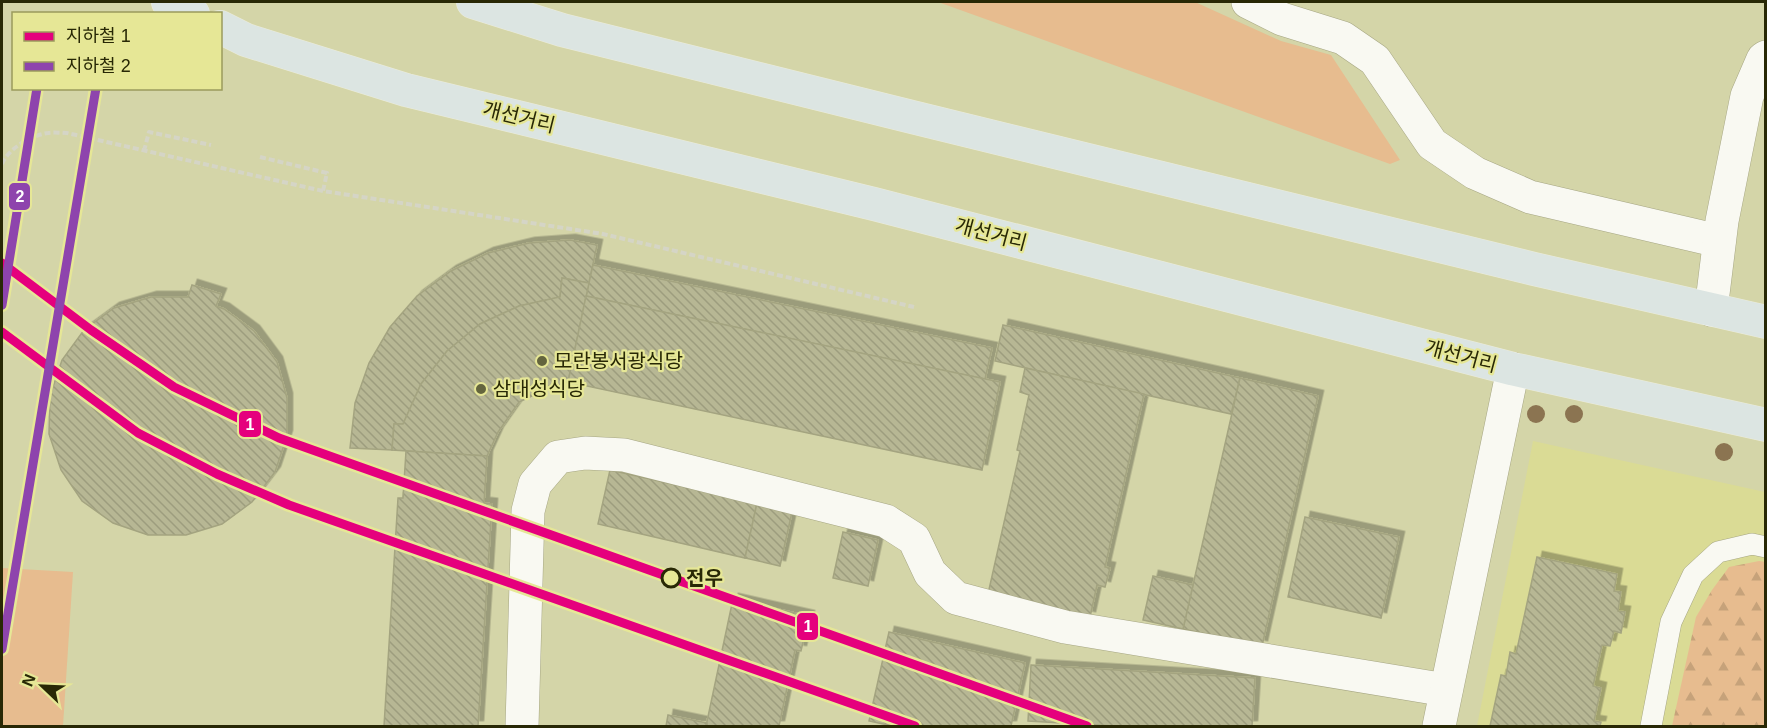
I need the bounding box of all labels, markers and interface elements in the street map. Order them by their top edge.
legend [12,12,222,90]
text: 지하철 1 [66,26,131,46]
text: 지하철 2 [66,56,131,76]
street label: 개선거리 [481,97,557,137]
line badge: 2 [8,182,31,211]
text: 2 [16,188,25,205]
street label: 개선거리 [953,214,1029,254]
street label: 개선거리 [1423,336,1499,376]
place label: 모란봉서광식당 [554,350,683,372]
marker: 모란봉서광식당 [535,354,549,368]
place label: 삼대성식당 [493,378,585,400]
marker: 삼대성식당 [474,382,488,396]
line badge: 1 [238,410,262,438]
text: 1 [246,416,255,433]
place label: 전우 [686,567,723,589]
marker: 전우 [661,568,681,588]
line badge: 1 [796,612,819,641]
text: 1 [804,618,813,635]
north arrow [12,656,72,716]
text: N [19,672,39,689]

